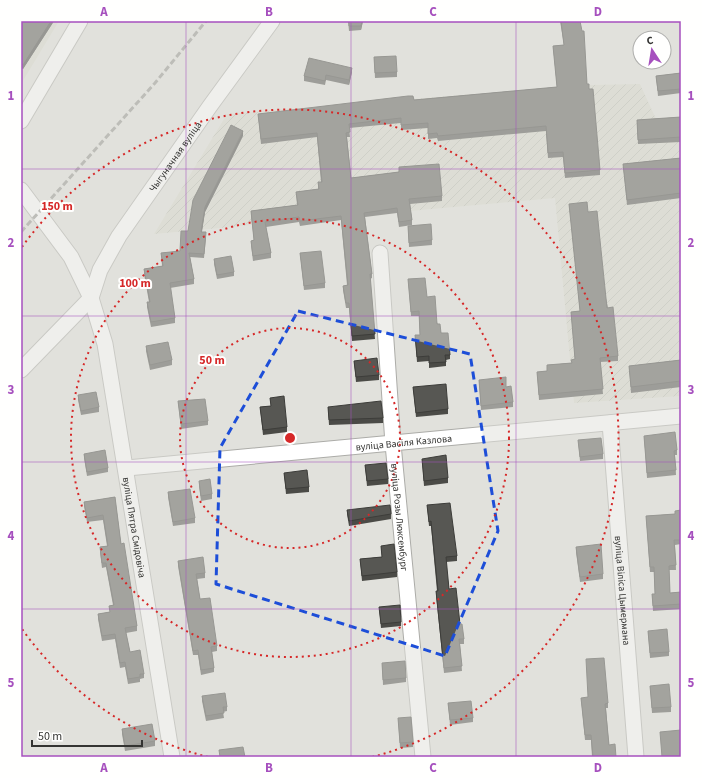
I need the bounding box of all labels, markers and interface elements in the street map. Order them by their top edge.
text: A [99,3,108,21]
text: B [265,3,273,21]
text: C [429,3,437,21]
text: D [594,3,602,21]
north arrow [632,30,672,70]
text: С [645,33,655,49]
text: 1 [8,87,15,105]
text: 1 [688,87,695,105]
street label: Чыгуначная вуліца [146,119,205,195]
text: 150 m [41,198,73,215]
text: 2 [8,234,15,252]
text: 2 [688,234,695,252]
text: 100 m [119,275,151,292]
text: 50 m [199,352,225,369]
text: 3 [8,381,15,399]
text: 3 [688,381,695,399]
centre of rings [283,431,297,445]
street label: вуліца Васіля Казлова [355,432,453,455]
street label: вуліца Розы Люксембург [387,463,411,572]
street label: вуліца Пятра Смідовіча [119,476,149,579]
text: 4 [8,527,15,545]
text: 4 [688,527,695,545]
street label: вуліца Віліса Цымермана [611,535,633,646]
text: 5 [8,674,15,692]
text: 5 [688,674,695,692]
scale bar [32,722,142,748]
text: 50 m [38,728,62,745]
text: A [99,759,108,777]
text: B [265,759,273,777]
text: C [429,759,437,777]
text: D [594,759,602,777]

